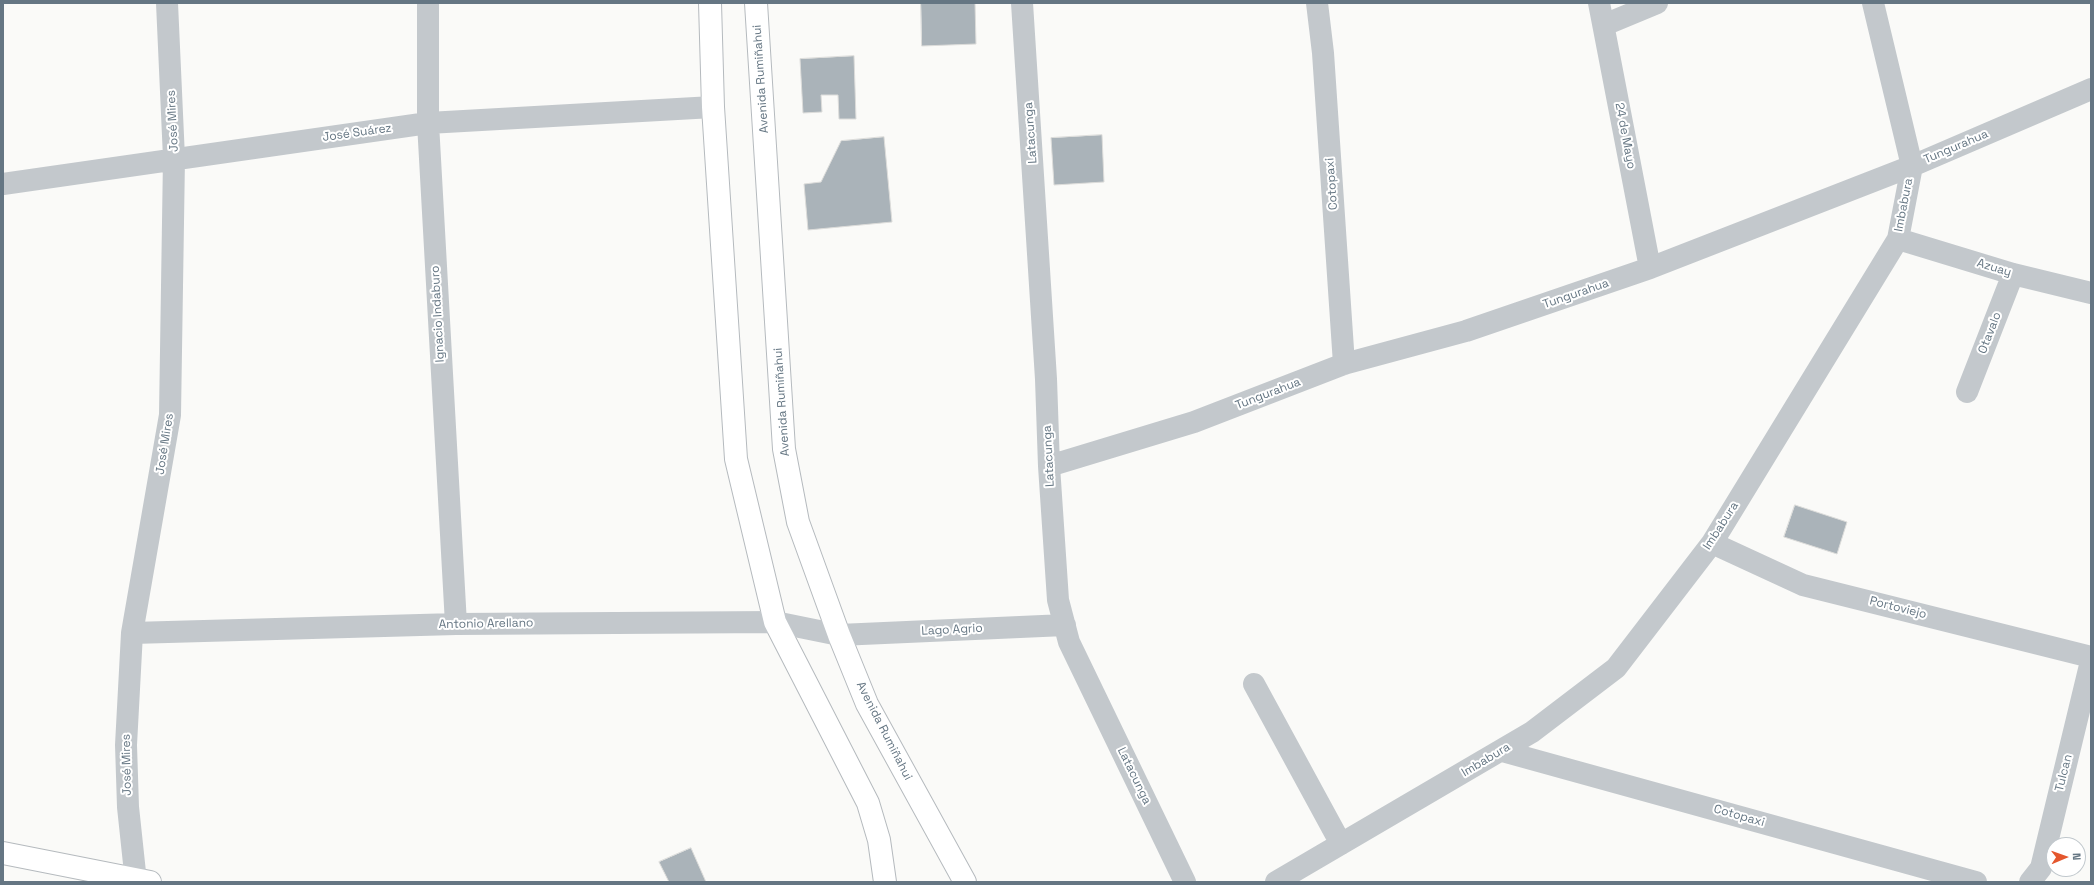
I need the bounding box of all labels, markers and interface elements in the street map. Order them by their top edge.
street label: Avenida Rumiñahui [750,24,772,134]
street label: José Mires [164,90,182,152]
street label: Latacunga [1022,102,1040,164]
street label: 24 de Mayo [1612,102,1638,170]
street label: José Suárez [321,121,393,145]
street label: Tungurahua [1922,127,1990,167]
street label: Cotopaxi [1323,157,1341,211]
street label: Imbabura [1892,177,1916,233]
street label: Azuay [1975,256,2013,280]
street label: Ignacio Indaburo [428,265,448,363]
street label: Tungurahua [1541,276,1611,312]
street label: Otavalo [1975,310,2005,356]
street label: Avenida Rumiñahui [771,347,793,457]
street label: Tungurahua [1233,375,1303,413]
street label: José Mires [153,412,177,476]
street label: Latacunga [1040,425,1058,487]
street label: Imbabura [1700,499,1742,553]
street label: Portoviejo [1868,594,1928,622]
street label: Antonio Arellano [438,616,534,632]
street label: Lago Agrio [921,621,983,639]
street label: Avenida Rumiñahui [853,679,915,783]
street label: José Mires [119,734,135,796]
street label: Imbabura [1459,740,1513,780]
street label: Latacunga [1114,745,1154,807]
street label: Tulcan [2052,753,2076,793]
street label: Cotopaxi [1712,802,1766,830]
north arrow [2046,837,2086,877]
text: N [2070,853,2084,861]

